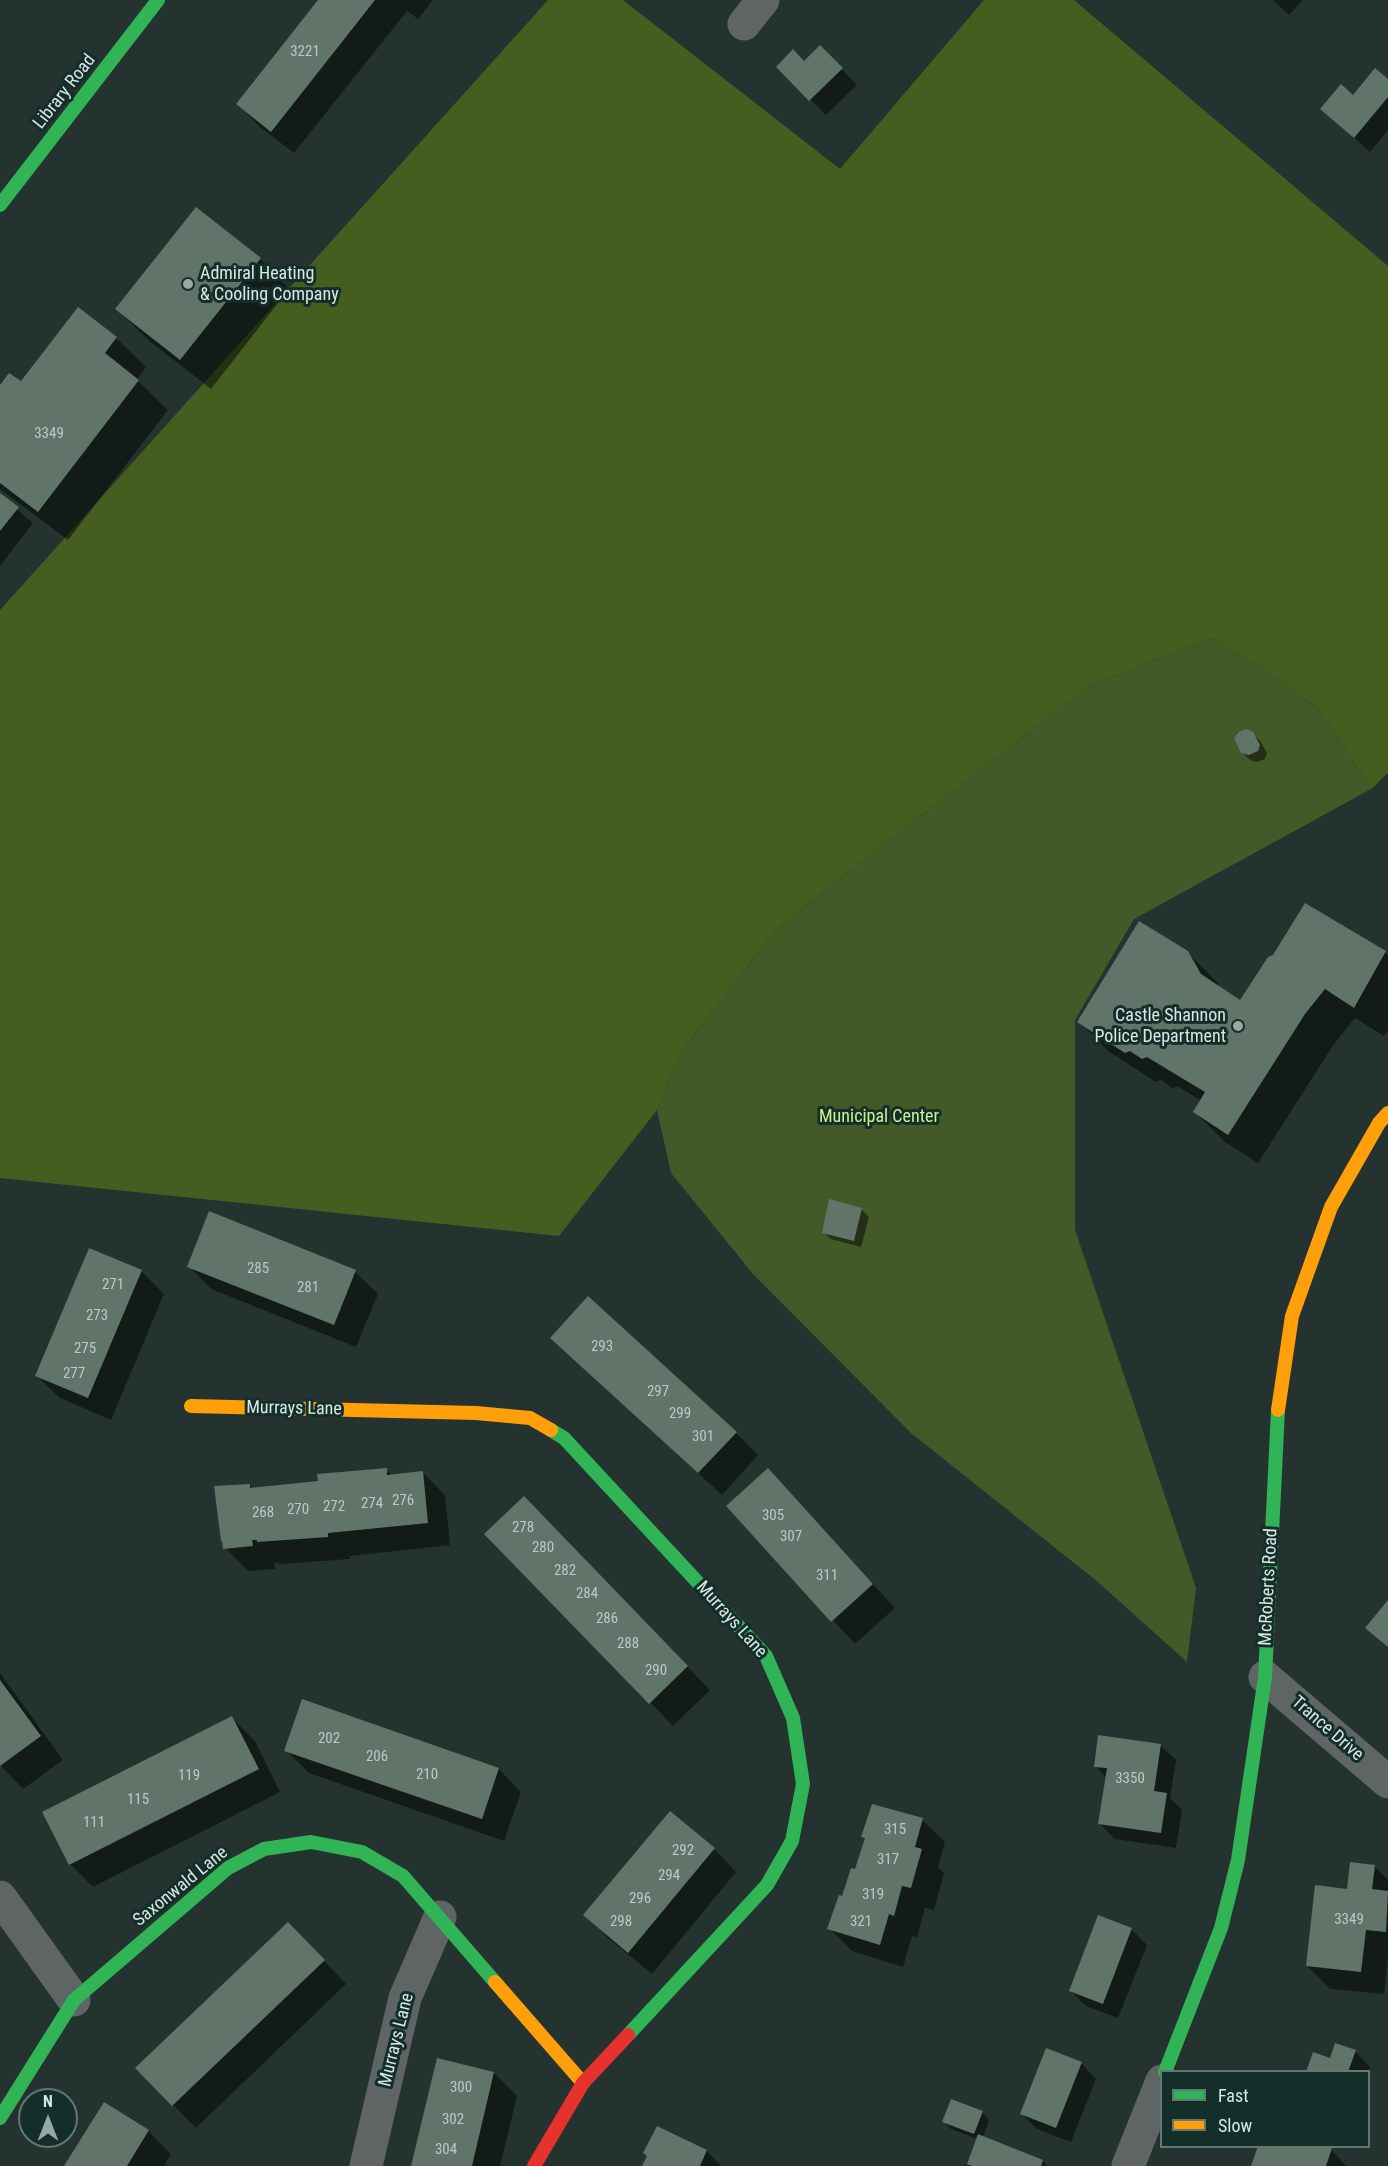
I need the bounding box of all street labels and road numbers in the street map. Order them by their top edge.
street label: Library Road [29,50,101,134]
street label: Murrays Lane [246,1397,342,1421]
street label: McRoberts Road [1255,1528,1283,1646]
street label: Murrays Lane [691,1577,771,1663]
street label: Trance Drive [1287,1692,1367,1766]
street label: Saxonwald Lane [129,1842,233,1932]
street label: Murrays Lane [375,1991,419,2089]

